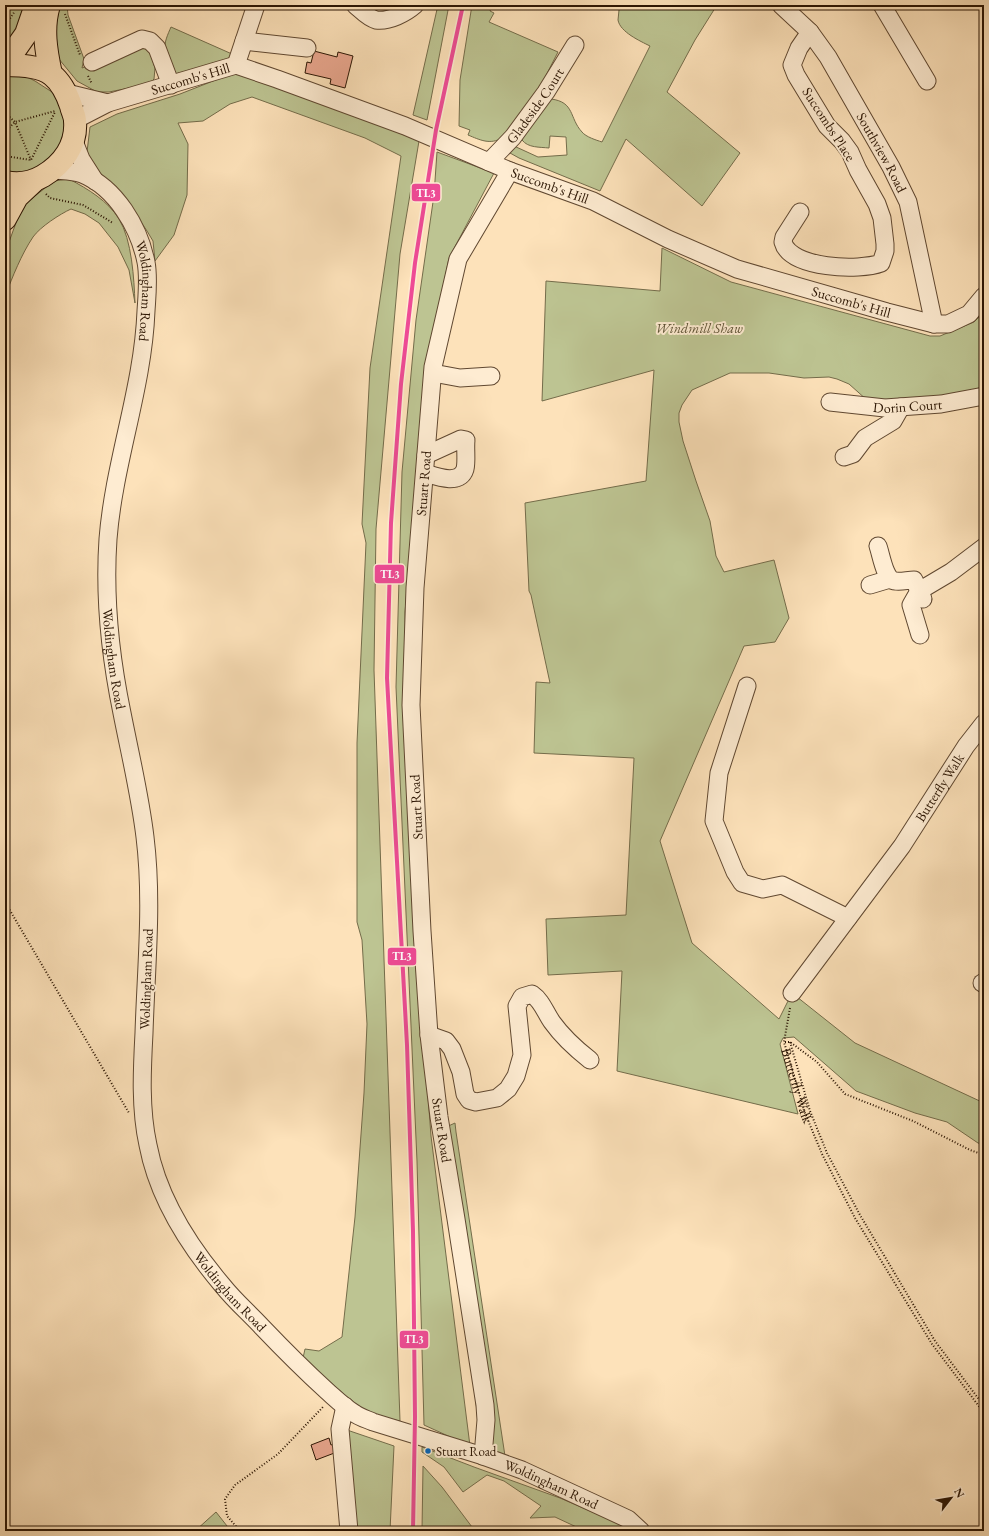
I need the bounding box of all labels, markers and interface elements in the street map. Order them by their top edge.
street label: Succomb's Hill [149,58,233,99]
street label: Gladeside Court [502,64,568,147]
street label: Succombs Place [798,84,860,165]
street label: Southview Road [853,109,911,196]
street label: Succomb's Hill [509,163,592,208]
line badge: TL3 [411,183,441,202]
text: TL3 [416,186,436,200]
street label: Woldingham Road [132,238,157,343]
street label: Succomb's Hill [810,282,893,322]
park label: Windmill Shaw [655,319,743,337]
street label: Dorin Court [872,395,943,417]
street label: Stuart Road [412,449,435,517]
line badge: TL3 [374,564,405,584]
text: TL3 [380,567,400,581]
street label: Woldingham Road [99,608,130,712]
street label: Butterfly Walk [911,750,968,825]
street label: Stuart Road [405,773,427,840]
street label: Woldingham Road [135,927,157,1030]
line badge: TL3 [387,947,417,966]
text: TL3 [392,949,412,963]
street label: Butterfly Walk [777,1046,817,1126]
street label: Stuart Road [428,1096,456,1164]
street label: Woldingham Road [190,1248,271,1336]
line badge: TL3 [399,1330,429,1349]
text: TL3 [404,1332,424,1346]
place label: Stuart Road [436,1443,497,1460]
marker: Stuart Road [423,1446,433,1456]
street label: Woldingham Road [502,1455,602,1513]
north arrow [931,1478,971,1518]
text: N [951,1485,968,1500]

